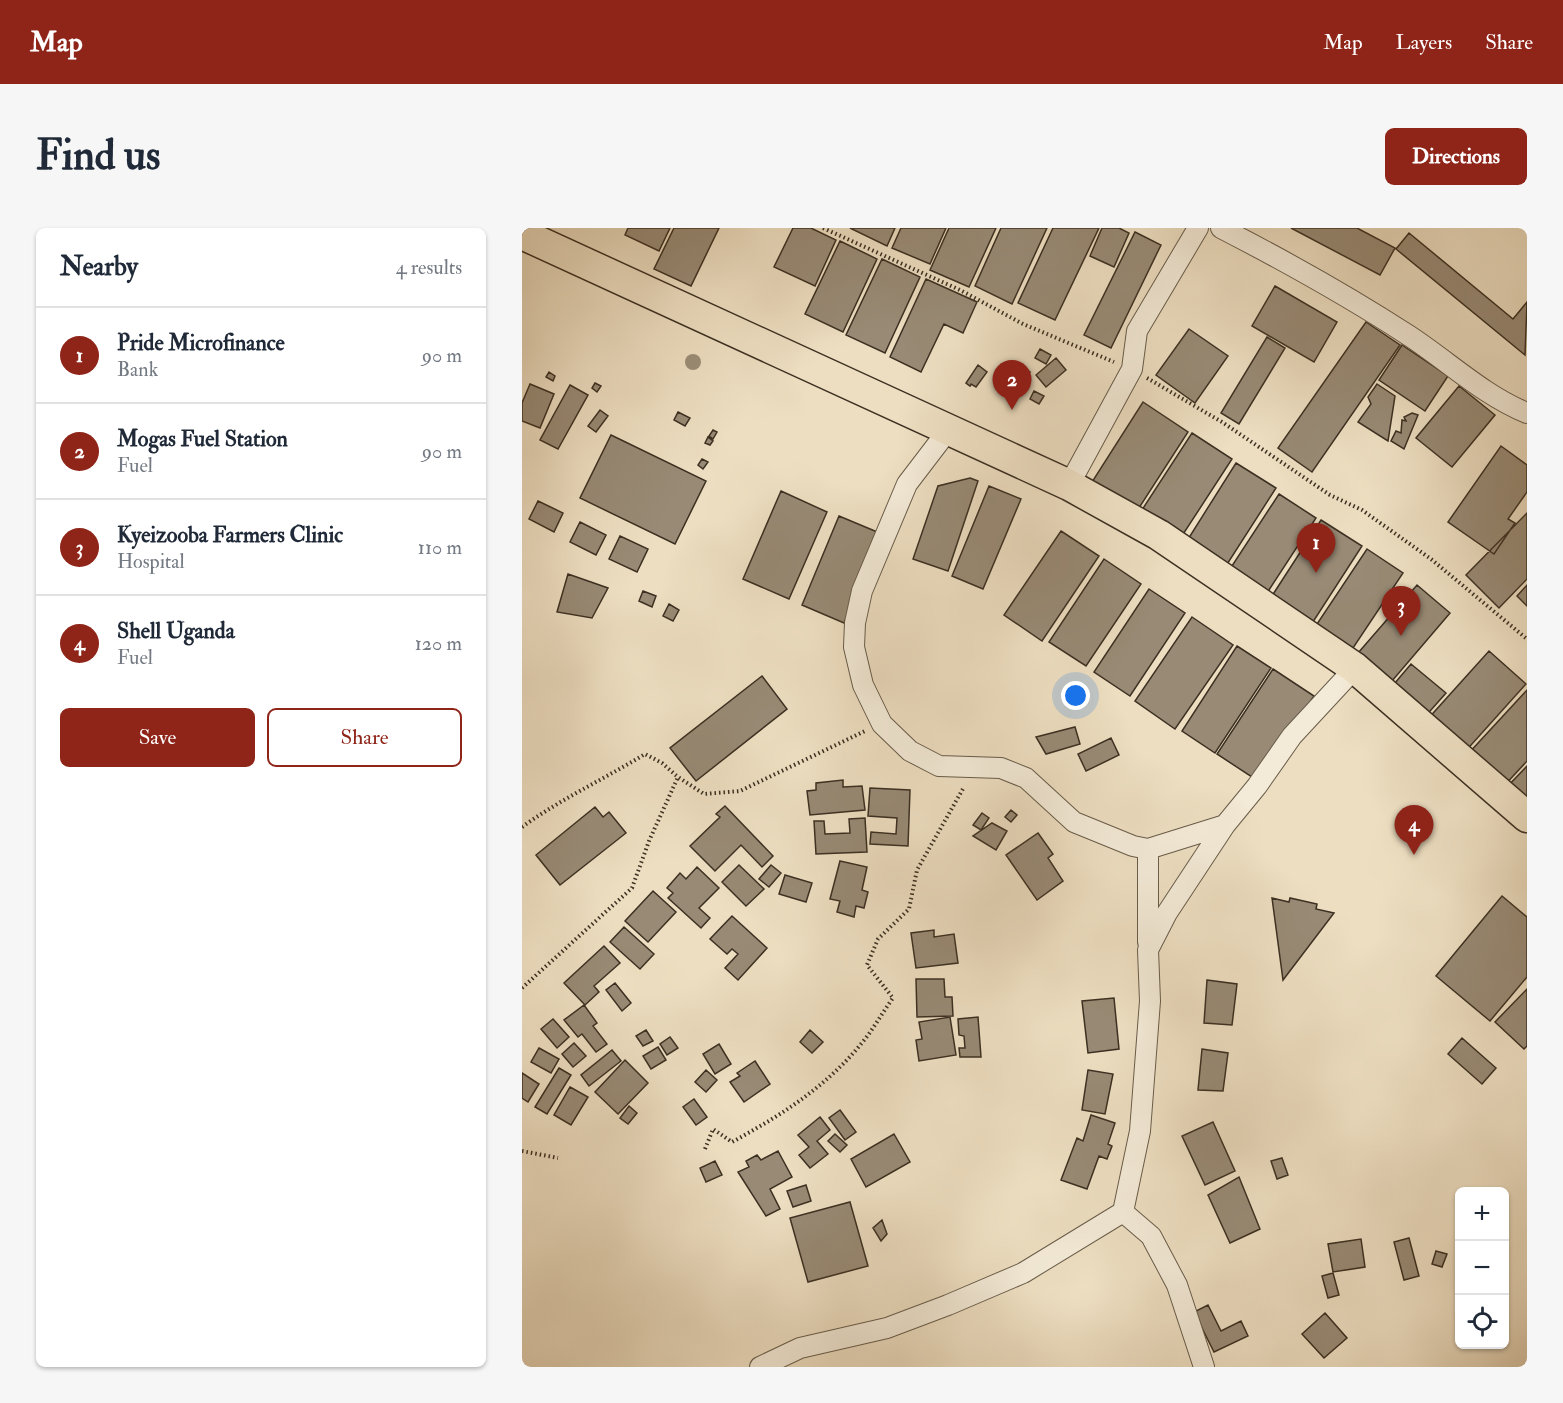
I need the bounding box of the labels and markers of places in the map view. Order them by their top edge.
pin: 2 [992,360,1032,410]
pin: 1 [1296,524,1336,573]
pin: 3 [1382,586,1420,636]
pin: 4 [1394,806,1434,855]

